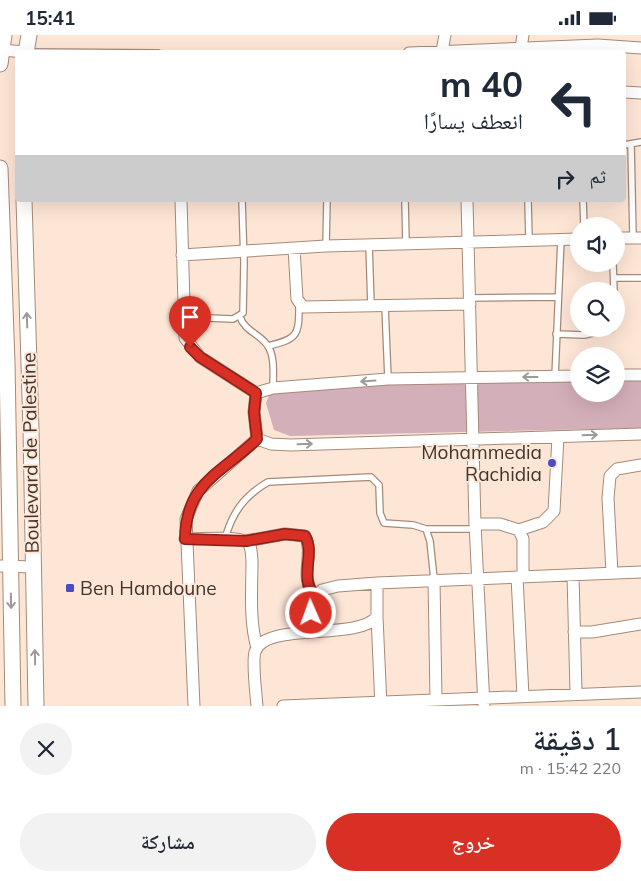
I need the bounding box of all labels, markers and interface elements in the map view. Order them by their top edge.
text: 15:41 [25,6,75,30]
text: 40 m [440,62,523,106]
icon: left [541,70,606,135]
text: انعطف يسارًا [424,107,523,135]
text: ثم [589,164,606,188]
icon: right [551,165,579,193]
map controls [570,217,625,402]
button: sound [570,217,625,272]
button: search [570,282,625,337]
pin [169,296,211,347]
icon: arrive [176,303,204,331]
one-way arrow [22,312,31,328]
button: layers [570,347,625,402]
street label: Boulevard de Palestine [16,352,44,554]
one-way arrow [522,372,538,382]
one-way arrow [360,376,376,385]
one-way arrow [582,430,598,440]
one-way arrow [297,440,313,449]
place label: Mohammedia Rachidia [421,440,542,486]
marker: Mohammedia Rachidia [546,457,558,469]
place label: Ben Hamdoune [80,576,217,600]
marker: Ben Hamdoune [64,582,76,594]
position arrow [284,586,336,638]
one-way arrow [6,592,16,609]
one-way arrow [31,650,40,666]
text: 1 دقيقة [533,720,621,758]
button: close [20,723,72,775]
text: 220 m · 15:42 [520,758,621,778]
button: مشاركة [20,813,316,871]
button: خروج [326,813,621,871]

